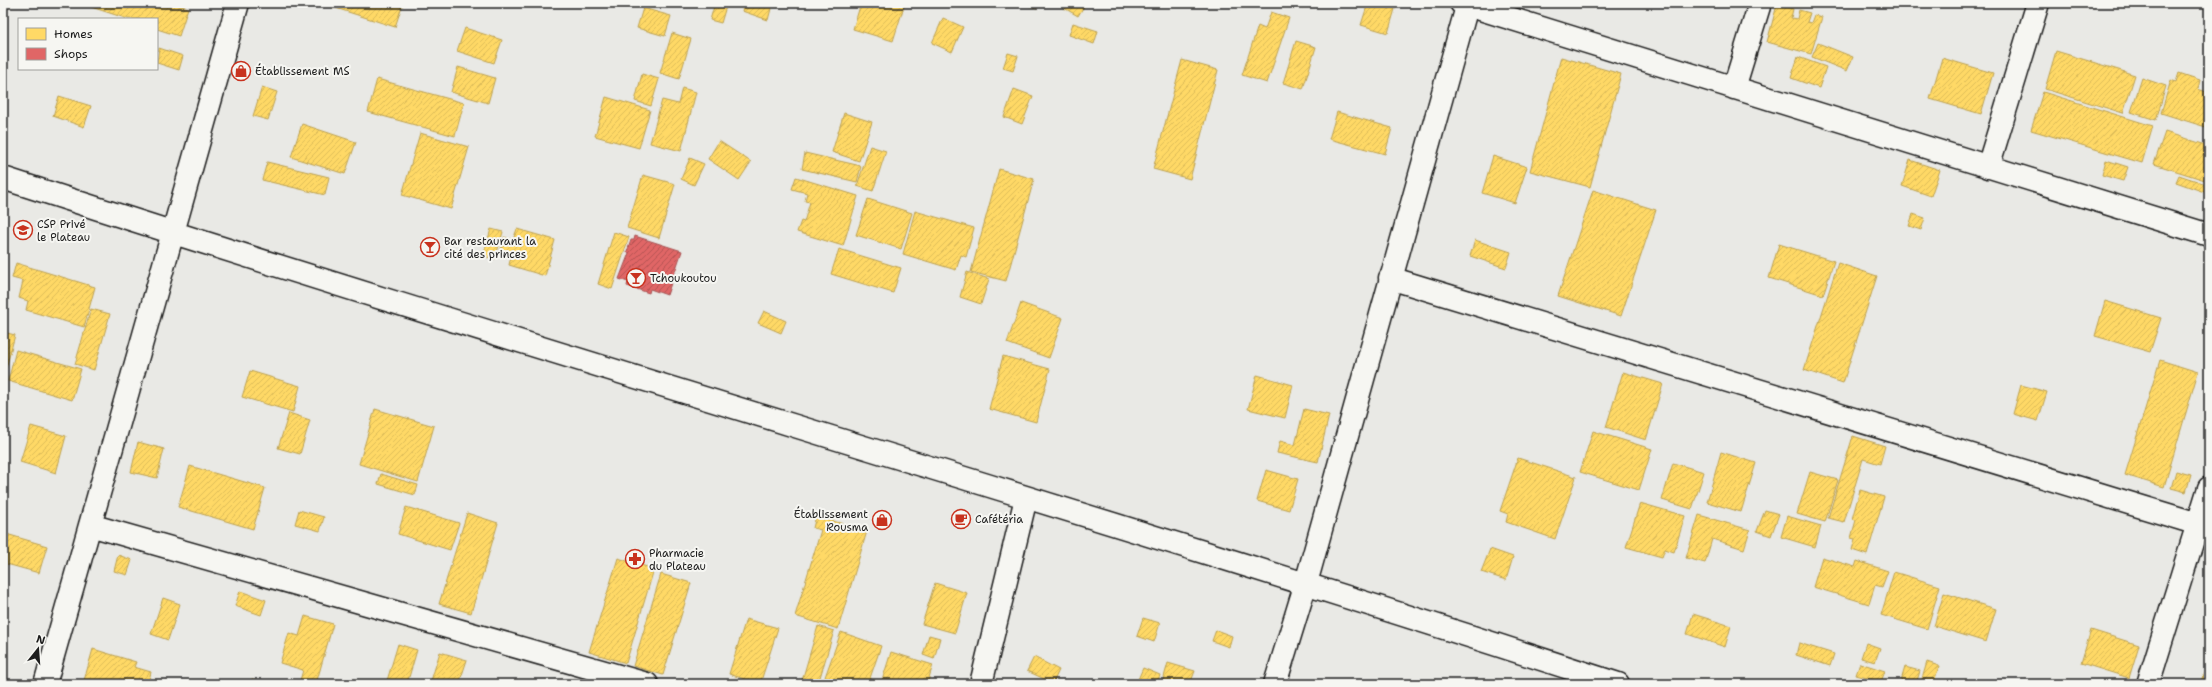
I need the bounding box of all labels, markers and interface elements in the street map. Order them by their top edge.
legend [18,18,158,70]
text: Homes [54,26,93,42]
text: Shops [54,46,88,62]
shop icon: Établissement MS [230,60,252,82]
place label: Établissement MS [255,63,350,79]
place label: CSP Privé le Plateau [37,217,90,245]
school or university icon: CSP Privé le Plateau [12,219,34,241]
place label: Bar restaurant la cité des princes [444,234,536,262]
bar icon: Bar restaurant la cité des princes [419,236,441,258]
bar icon: Tchoukoutou [625,267,647,289]
place label: Tchoukoutou [650,271,717,286]
place label: Établissement Rousma [794,506,868,535]
cafe icon: Cafétéria [950,508,972,530]
shop icon: Établissement Rousma [871,509,893,531]
place label: Cafétéria [975,512,1023,527]
place label: Pharmacie du Plateau [649,546,706,574]
pharmacy icon: Pharmacie du Plateau [624,548,646,570]
north arrow [18,629,58,669]
text: N [34,631,47,648]

